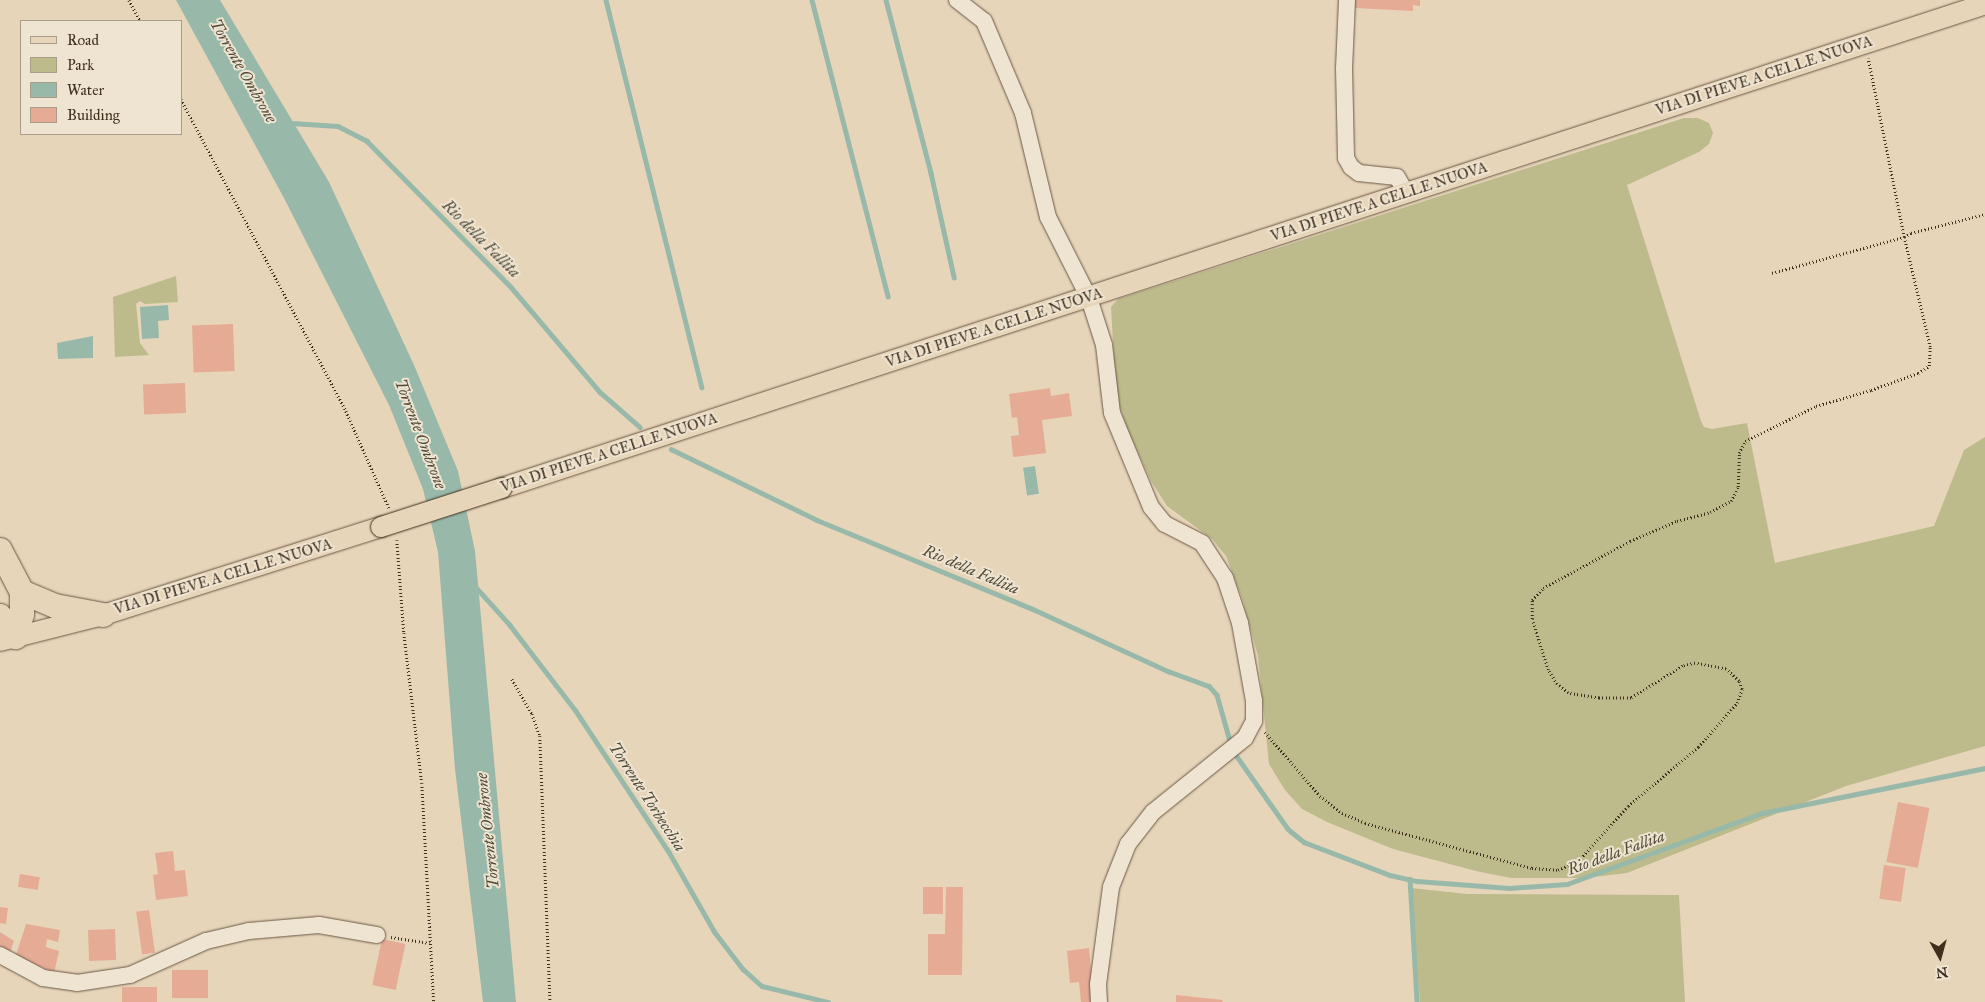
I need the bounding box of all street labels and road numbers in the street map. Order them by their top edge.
street label: VIA DI PIEVE A CELLE NUOVA [1653,32,1875,120]
street label: VIA DI PIEVE A CELLE NUOVA [1268,158,1490,246]
street label: VIA DI PIEVE A CELLE NUOVA [883,284,1105,372]
street label: VIA DI PIEVE A CELLE NUOVA [498,409,720,497]
street label: VIA DI PIEVE A CELLE NUOVA [112,535,334,619]

